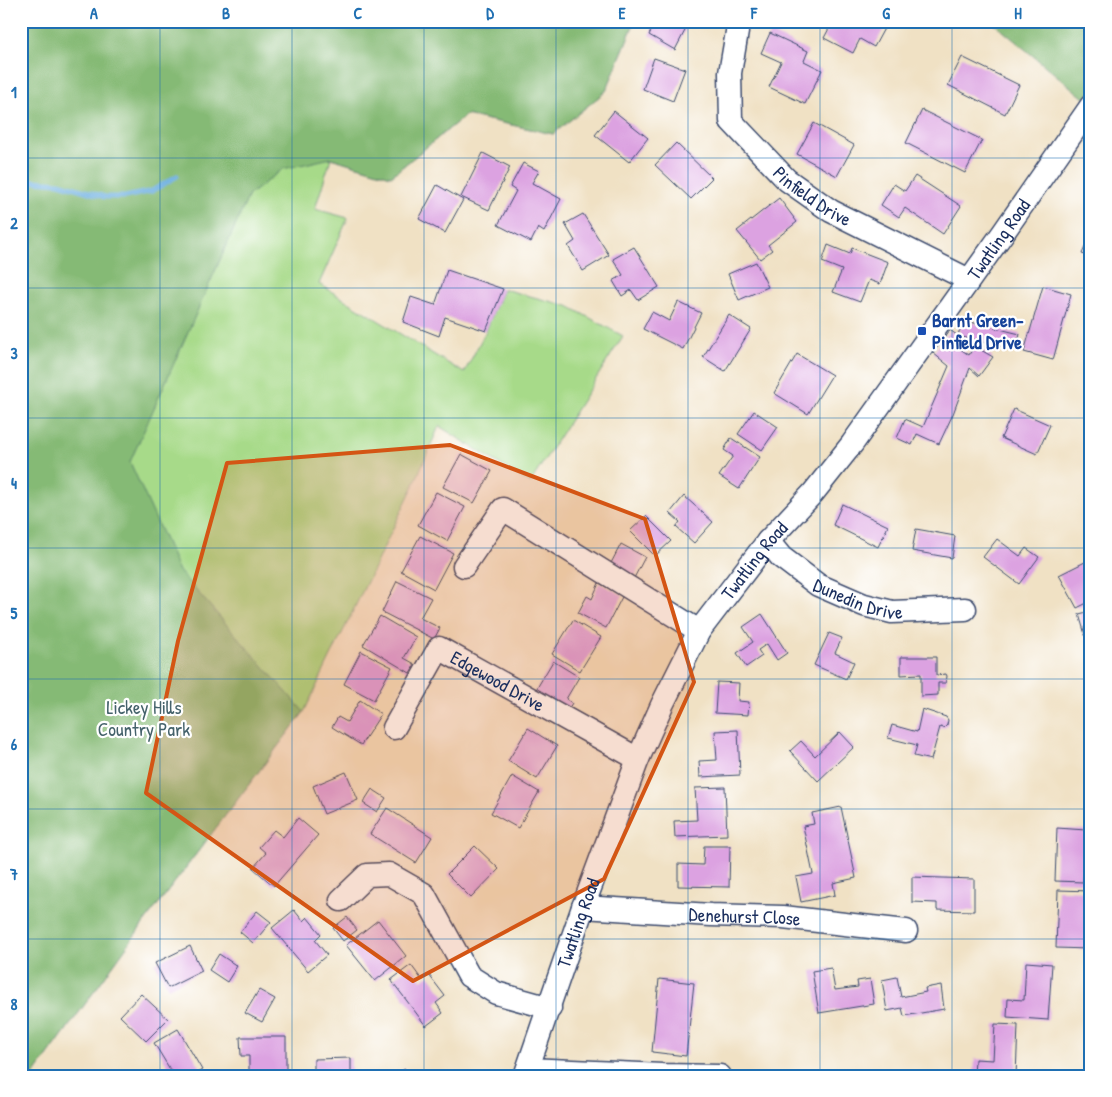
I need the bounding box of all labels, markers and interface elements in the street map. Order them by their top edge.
text: A [90,2,98,24]
text: B [222,2,230,24]
text: C [354,2,363,24]
text: D [486,2,494,24]
text: E [618,2,626,24]
text: F [750,2,758,24]
text: G [882,2,890,24]
text: H [1014,2,1022,24]
text: 1 [11,81,17,103]
street label: Pinfield Drive [767,160,856,232]
street label: Twatling Road [961,193,1036,285]
text: 2 [10,212,18,234]
place label: Barnt Green- Pinfield Drive [932,307,1024,355]
marker: Barnt Green- Pinfield Drive [916,325,928,337]
text: 3 [10,342,18,364]
text: 4 [11,472,17,494]
street label: Twatling Road [715,515,794,605]
street label: Dunedin Drive [809,572,904,625]
text: 5 [11,602,18,624]
street label: Edgewood Drive [446,644,550,718]
park label: Lickey Hills Country Park [98,694,190,742]
text: 6 [11,733,18,755]
text: 7 [9,863,18,885]
street label: Twatling Road [550,874,606,971]
street label: Denehurst Close [688,901,802,932]
text: 8 [11,993,18,1015]

